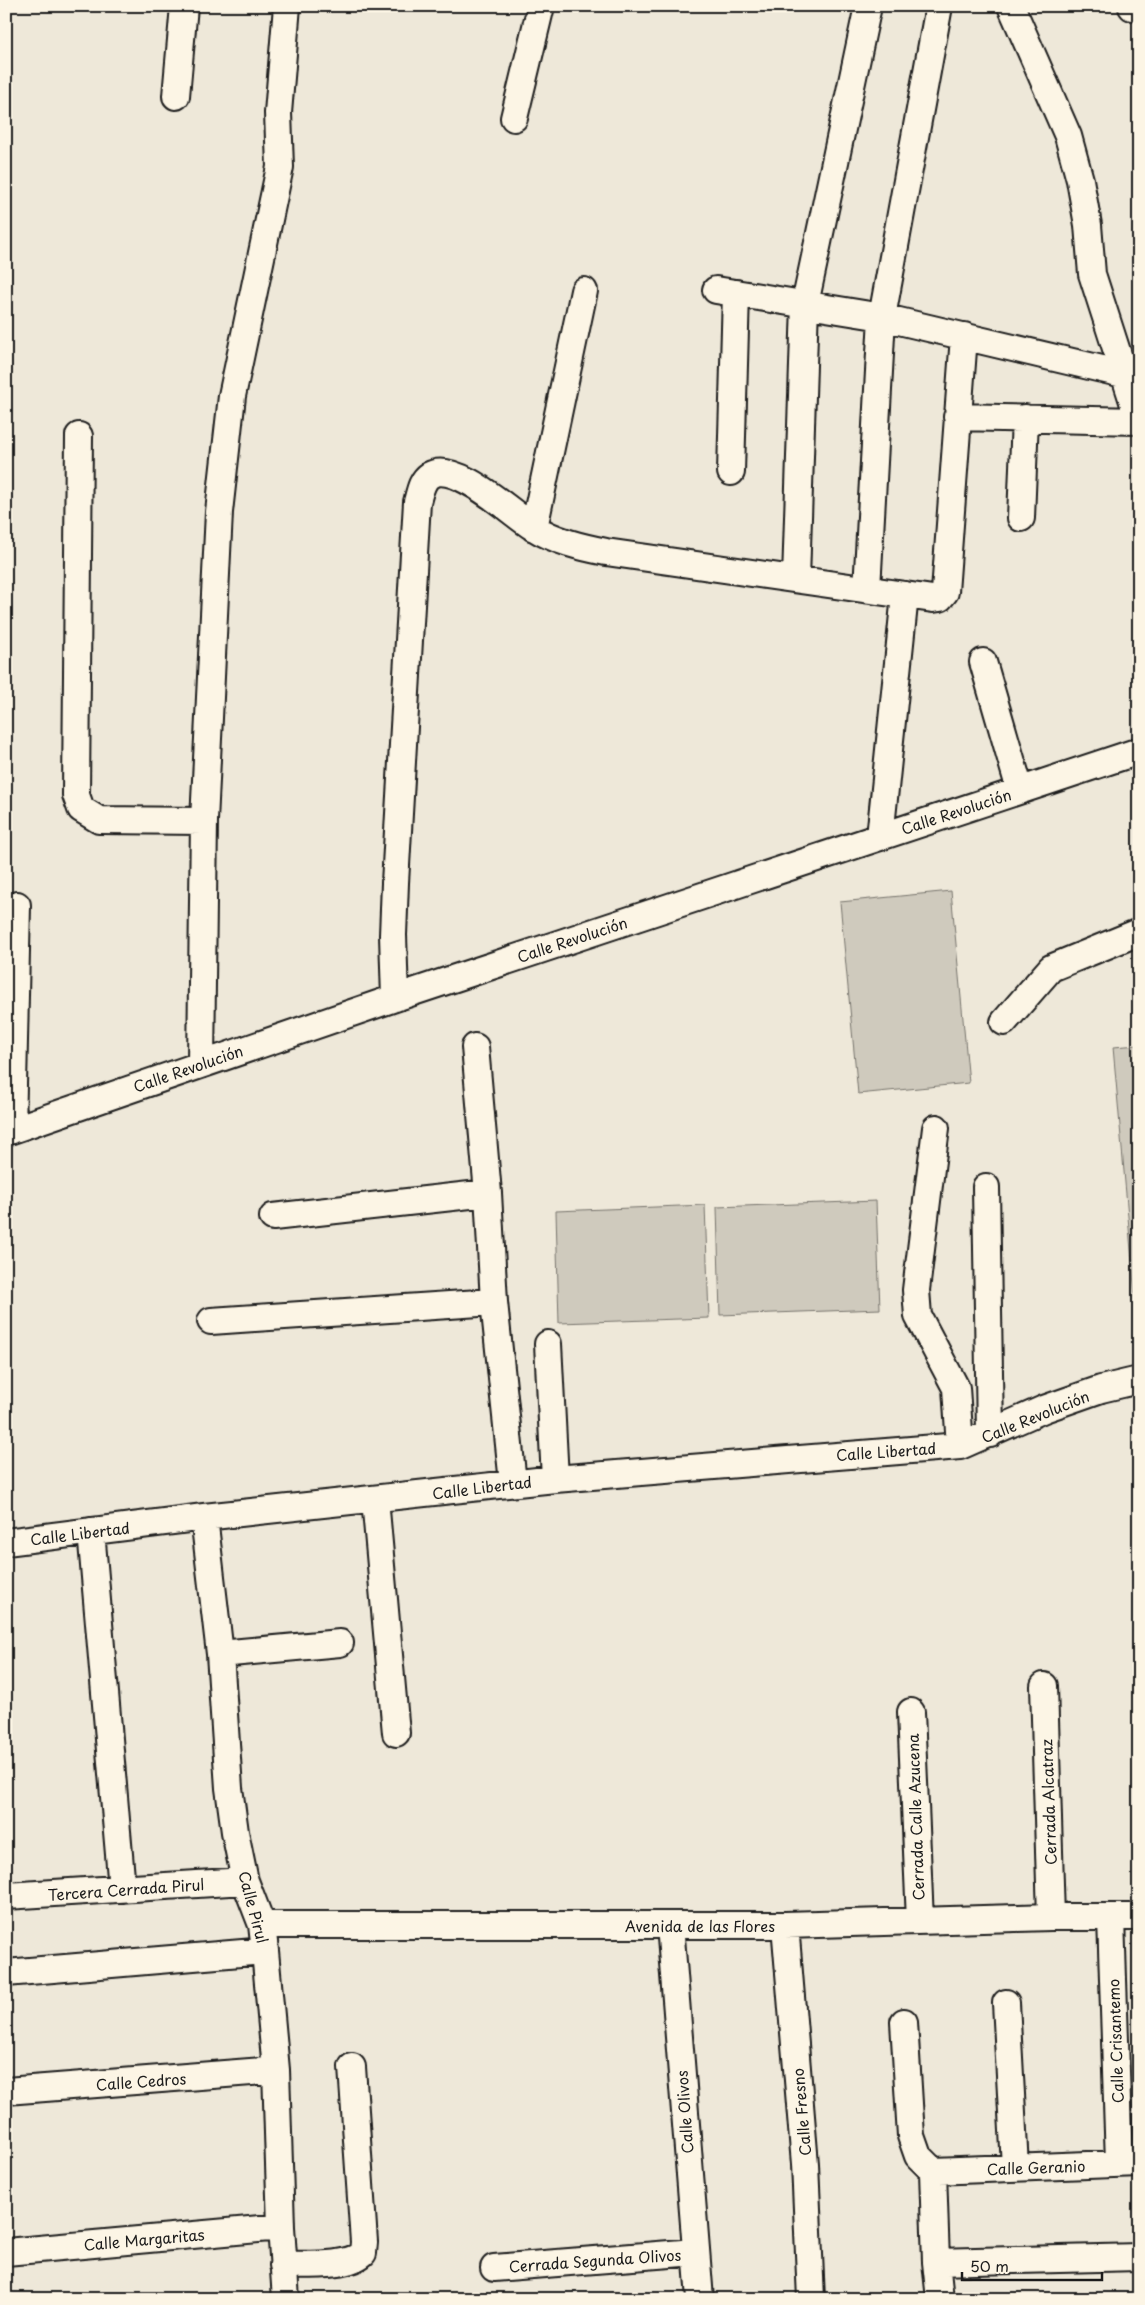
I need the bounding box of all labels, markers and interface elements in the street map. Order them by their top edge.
street label: Calle Revolución [898,782,1014,840]
street label: Calle Revolución [514,910,630,968]
street label: Calle Revolución [130,1038,246,1098]
street label: Calle Revolución [977,1384,1093,1448]
street label: Calle Libertad [835,1436,937,1466]
street label: Calle Libertad [431,1469,533,1505]
street label: Calle Libertad [29,1515,131,1551]
street label: Cerrada Calle Azucena [901,1733,929,1901]
street label: Cerrada Alcatraz [1034,1739,1062,1865]
street label: Calle Pirul [233,1868,275,1946]
street label: Tercera Cerrada Pirul [47,1872,205,1906]
street label: Avenida de las Flores [625,1914,775,1937]
street label: Calle Crisantemo [1101,1978,1129,2104]
street label: Calle Cedros [95,2066,187,2096]
street label: Calle Fresno [786,2067,816,2157]
street label: Calle Olivos [670,2069,698,2154]
street label: Calle Geranio [986,2154,1086,2180]
street label: Calle Margaritas [83,2222,205,2256]
street label: Cerrada Segunda Olivos [508,2242,682,2277]
scale bar [962,2250,1102,2282]
text: 50 m [970,2254,1009,2277]

